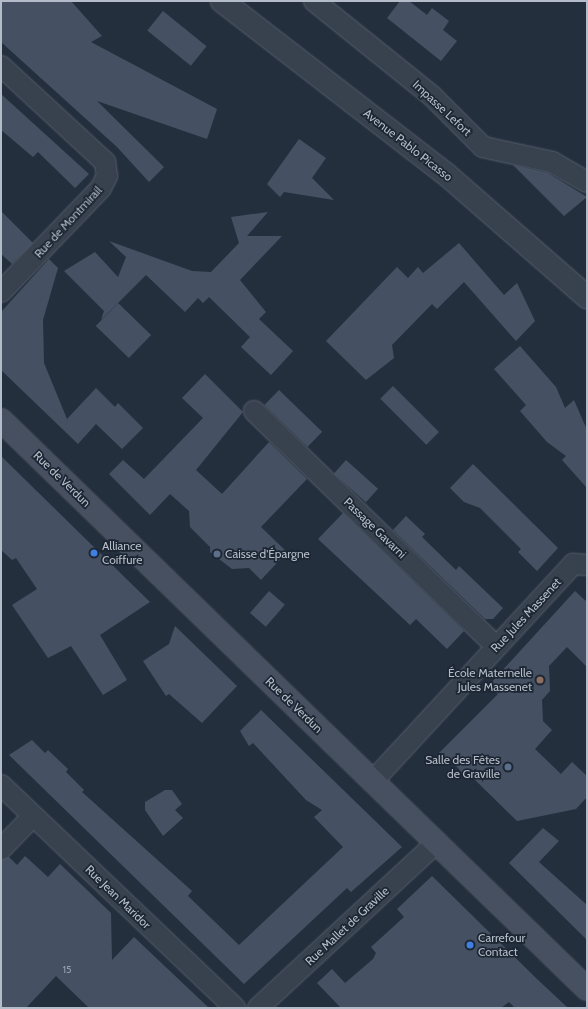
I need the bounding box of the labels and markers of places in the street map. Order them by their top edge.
place label: Alliance Coiffure [102,539,142,567]
place label: Caisse d'Épargne [225,547,310,561]
marker: Alliance Coiffure [89,548,99,558]
marker: Caisse d'Épargne [212,549,222,559]
place label: École Maternelle Jules Massenet [448,666,532,694]
marker: École Maternelle Jules Massenet [535,675,545,685]
place label: Salle des Fêtes de Graville [425,753,500,781]
marker: Salle des Fêtes de Graville [503,762,513,772]
place label: Carrefour Contact [478,931,525,959]
marker: Carrefour Contact [465,940,475,950]

